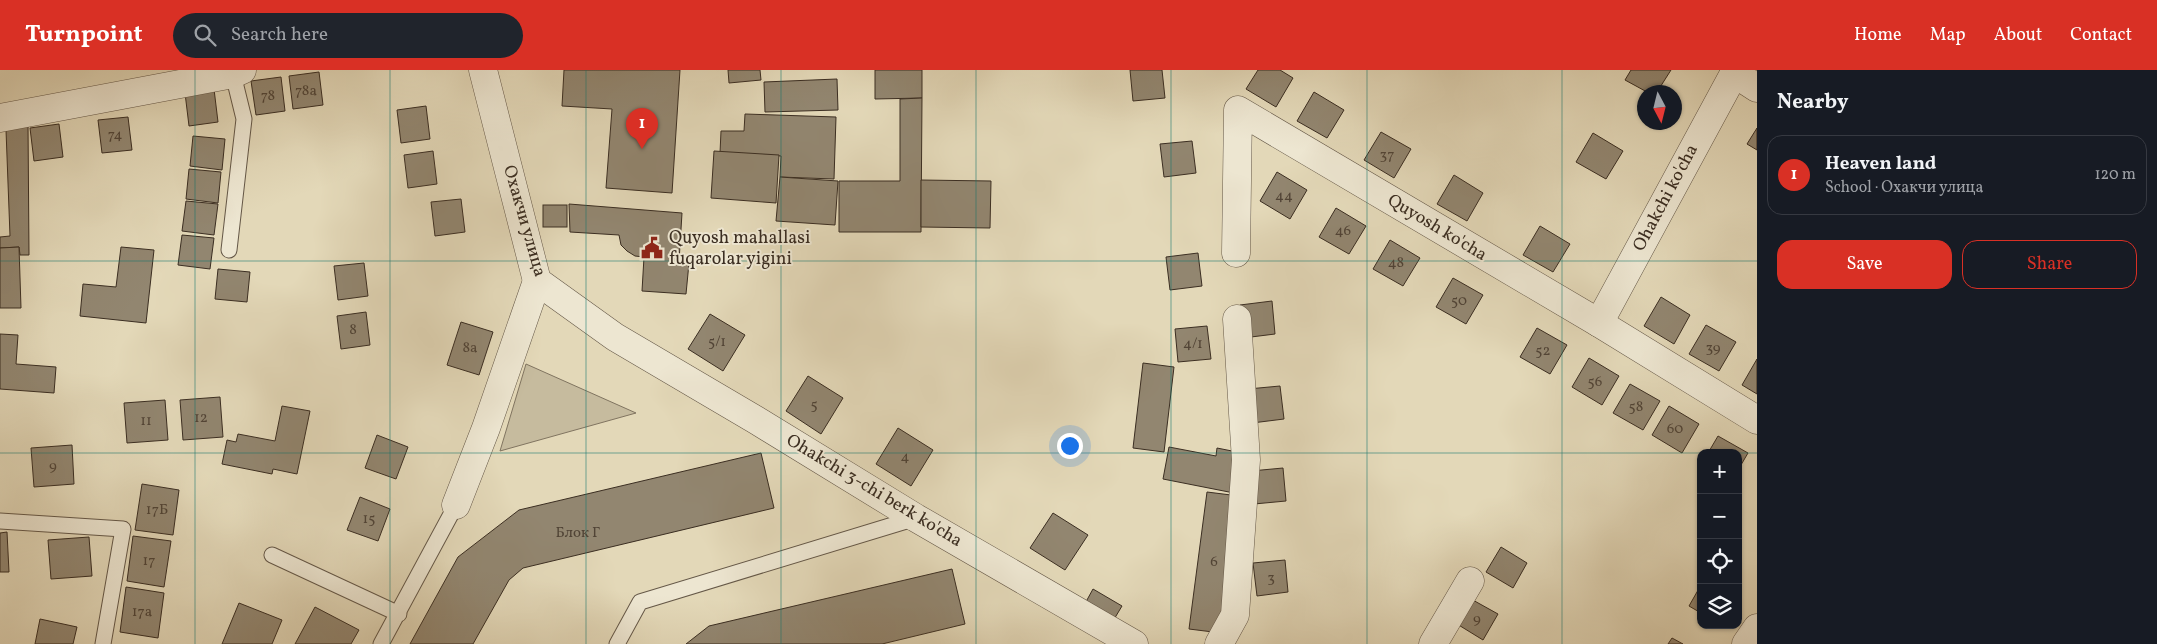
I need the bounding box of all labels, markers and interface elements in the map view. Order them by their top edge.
search box [173,13,523,58]
text: Turnpoint [25,18,143,52]
icon: search [191,21,219,49]
text: Search here [231,22,328,48]
text: Home [1854,23,1902,48]
text: Map [1930,23,1966,48]
text: About [1994,23,2042,48]
text: Contact [2070,23,2132,48]
house number: 78a [295,81,317,102]
north arrow [1637,85,1682,130]
house number: 78 [261,86,275,107]
text: Nearby [1777,88,1848,117]
pin: 1 [626,108,658,149]
house number: 74 [108,125,122,146]
street label: Ohakchi ko'cha [1627,140,1705,256]
house number: 37 [1380,145,1394,166]
text: Heaven land [1825,151,1936,177]
street label: Охакчи улица [496,162,552,280]
text: 1 [1791,164,1797,186]
text: 120 m [2094,164,2136,186]
text: School · Охакчи улица [1825,177,1984,199]
house number: 44 [1275,186,1293,207]
street label: Quyosh ko'cha [1382,188,1492,268]
house number: 46 [1335,221,1351,242]
place label: Quyosh mahallasi fuqarolar yigini [669,226,810,272]
public building icon: Quyosh mahallasi fuqarolar yigini [639,235,665,261]
button: Save [1777,240,1952,289]
button: Share [1962,240,2137,289]
house number: 48 [1388,253,1404,274]
house number: 50 [1451,291,1467,312]
house number: 8 [349,320,357,341]
house number: 5/1 [708,332,726,353]
house number: 4/1 [1183,334,1203,355]
house number: 8a [462,338,478,359]
house number: 39 [1705,338,1721,359]
house number: 52 [1535,341,1551,362]
house number: 56 [1588,372,1602,393]
house number: 5 [810,395,818,416]
house number: 58 [1629,397,1643,418]
house number: 12 [194,408,208,429]
house number: 11 [140,411,152,432]
house number: 60 [1667,419,1683,440]
street label: Ohakchi 3-chi berk ko'cha [781,428,967,554]
your location [1057,433,1083,459]
house number: 4 [901,447,910,468]
map controls [1697,449,1742,629]
button: + [1697,449,1742,494]
house number: 9 [49,456,57,477]
button: − [1697,494,1742,539]
house number: 17Б [146,500,168,521]
house number: 15 [362,509,376,530]
house number: Блок Г [556,523,600,544]
button: locate [1697,539,1742,584]
house number: 17 [142,551,156,572]
house number: 6 [1210,552,1218,573]
house number: 3 [1267,568,1275,589]
button: layers [1697,584,1742,629]
house number: 17a [132,602,152,623]
house number: 9 [1473,609,1481,630]

